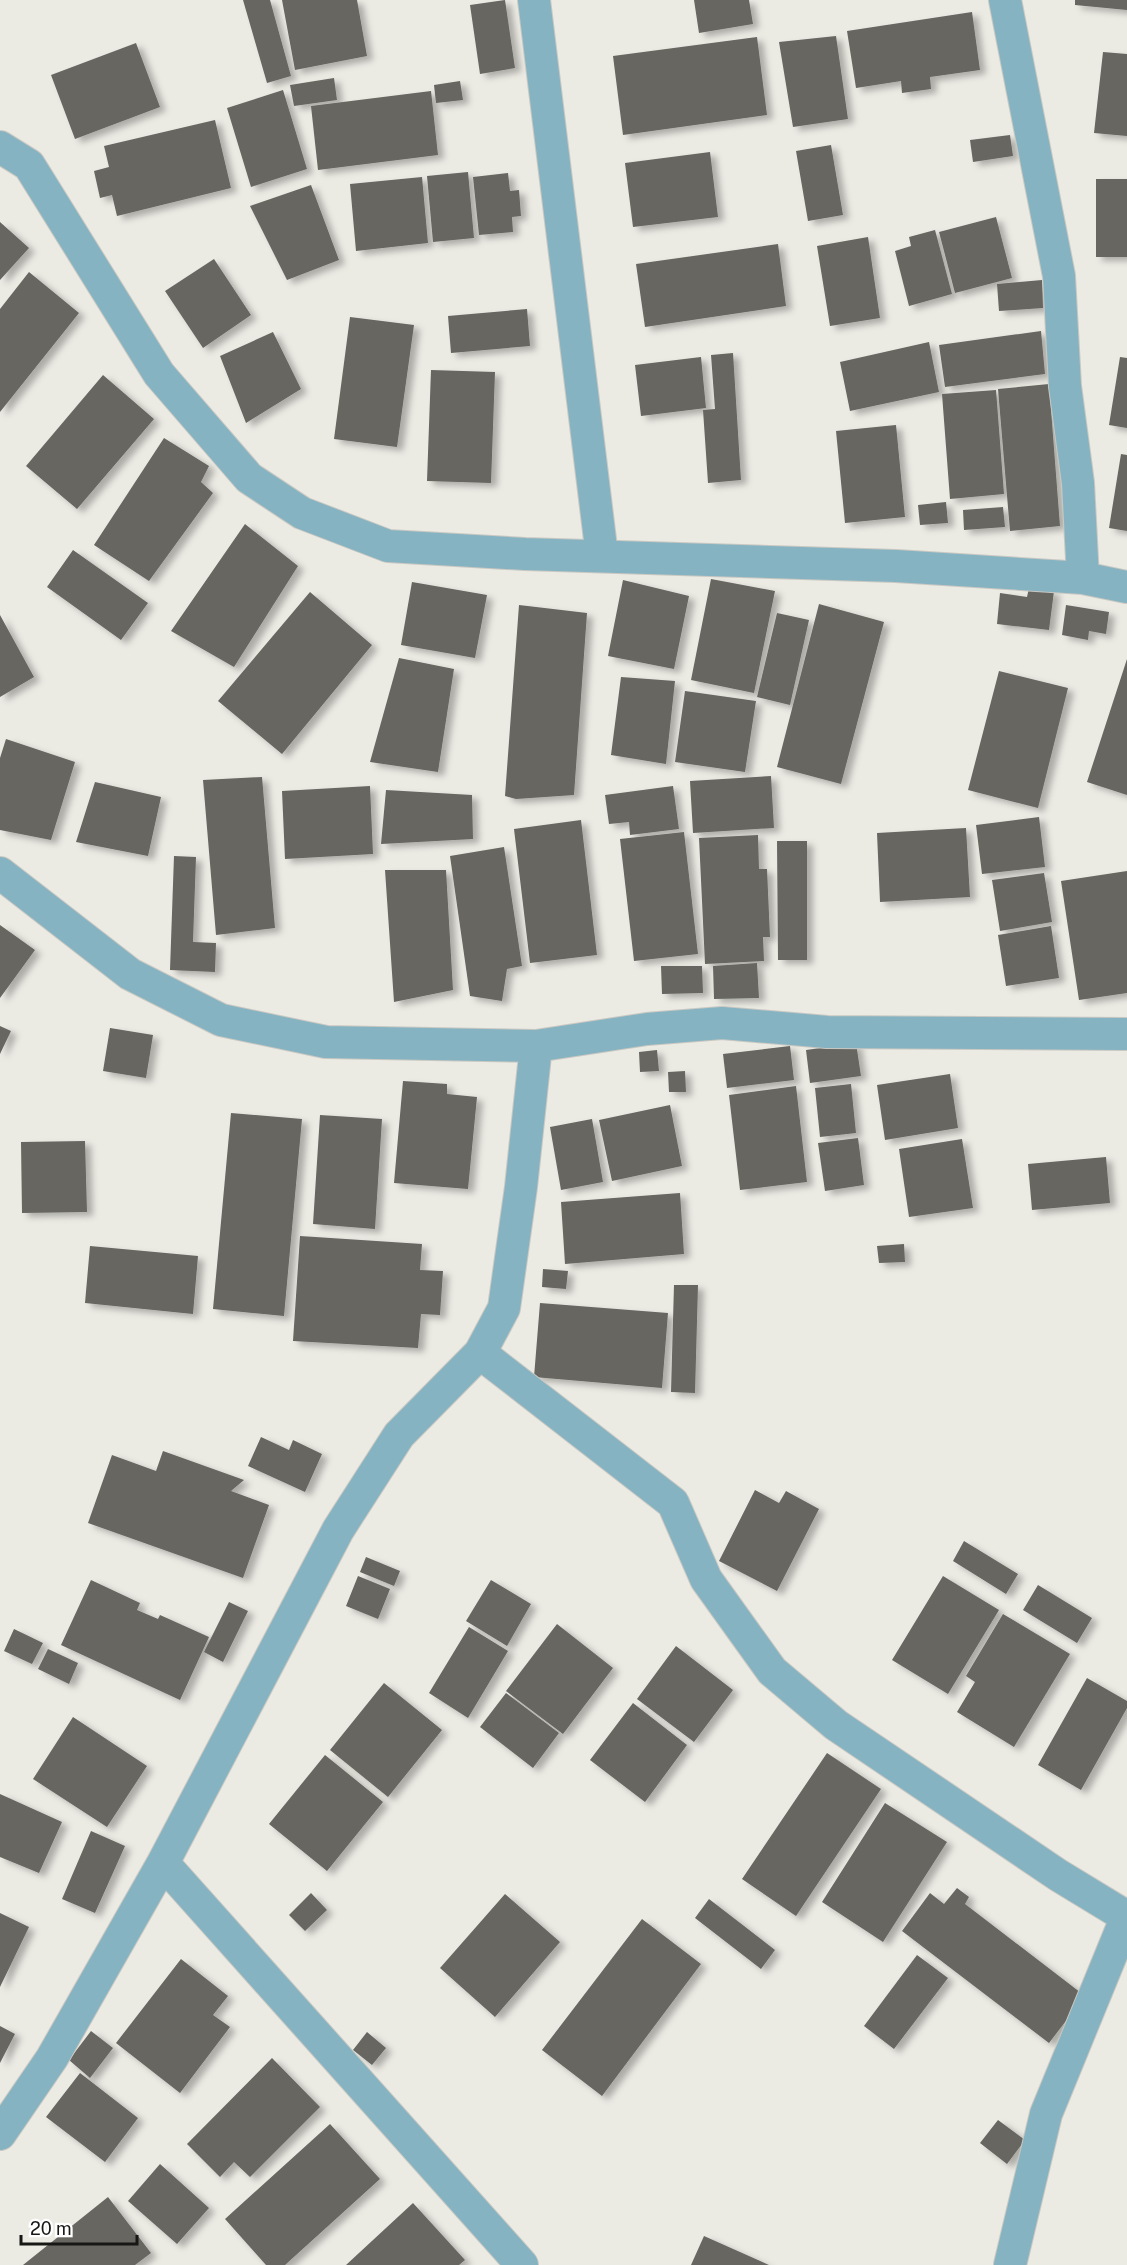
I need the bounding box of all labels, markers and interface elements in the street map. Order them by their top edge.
scale bar [21,2208,136,2246]
text: 20 m [30,2218,72,2239]

